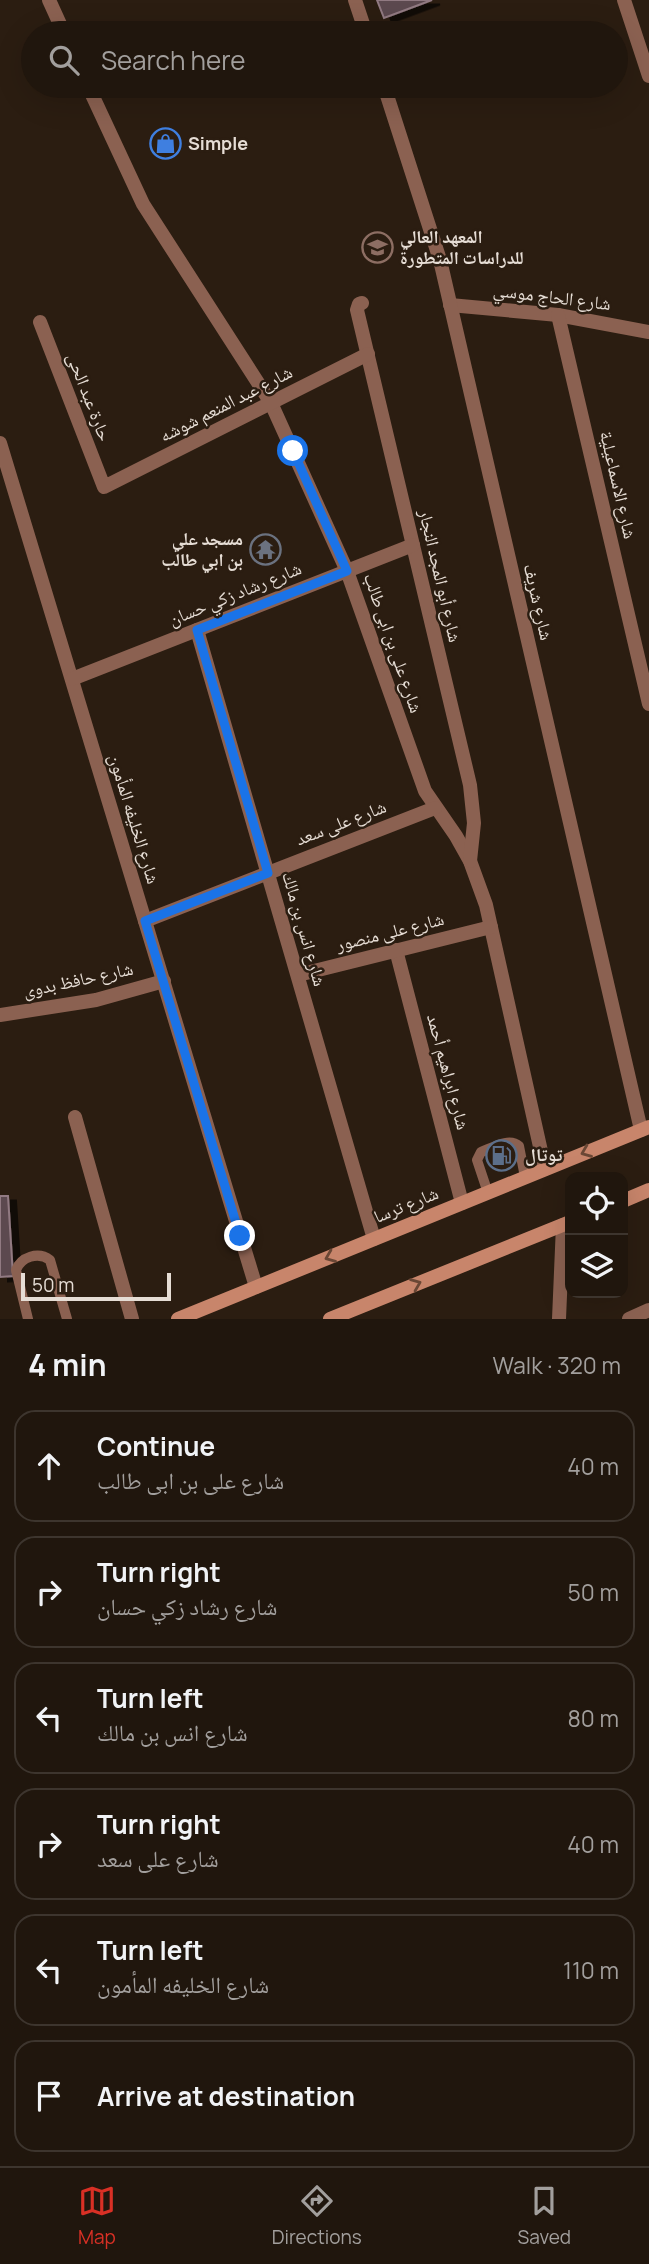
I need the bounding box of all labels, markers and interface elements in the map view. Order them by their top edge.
search box [21,21,628,98]
icon: search [45,41,83,79]
text: Search here [101,42,246,78]
shop icon: Simple [148,127,182,161]
place label: Simple [188,131,248,155]
place label: المعهد العالي للدراسات المتطورة [400,224,524,269]
school or university icon: المعهد العالي للدراسات المتطورة [360,230,394,264]
street label: شارع الحاج موسي [491,277,612,319]
street label: حارة عبد الحى [62,349,118,444]
street label: شارع عبد المنعم شوشه [155,359,296,448]
street label: شارع الاسماعيلية [595,429,643,541]
route start [277,435,308,466]
street label: شارع أبو المجد النجار [414,506,468,645]
place label: مسجد علي بن ابي طالب [161,526,243,574]
temple icon: مسجد علي بن ابي طالب [249,532,283,566]
street label: شارع رشاد زكي حسان [165,556,306,634]
street label: شارع شريف [519,561,559,642]
street label: شارع على بن ابى طالب [359,569,429,716]
street label: شارع الخليفه المأمون [104,751,166,887]
street label: شارع على سعد [292,794,389,850]
street label: شارع انس بن مالك [277,869,333,989]
street label: شارع على منصور [332,906,446,956]
street label: شارع حافظ بدوى [21,956,135,1002]
street label: شارع ابراهيم أحمد [421,1011,476,1133]
fuel station icon: توتال [485,1138,519,1172]
place label: توتال [525,1142,563,1166]
one-way arrow [580,1144,592,1158]
map controls [565,1172,628,1298]
button: locate [565,1172,628,1235]
street label: شارع ترسا [370,1180,441,1228]
route end [224,1220,255,1251]
button: layers [565,1235,628,1298]
one-way arrow [324,1249,337,1263]
scale bar [21,1270,172,1302]
text: 50 m [32,1272,74,1298]
one-way arrow [410,1279,422,1293]
text: 4 min [28,1344,106,1385]
text: Walk · 320 m [493,1349,621,1381]
text: Continue [97,1428,215,1464]
icon: ahead [30,1447,68,1485]
text: 40 m [567,1450,619,1482]
text: شارع على بن ابى طالب [97,1464,284,1496]
text: Turn right [97,1554,221,1590]
icon: right [30,1573,68,1611]
text: 50 m [568,1576,619,1608]
text: شارع رشاد زكي حسان [97,1590,277,1622]
text: Turn left [97,1680,204,1716]
icon: left [30,1699,68,1737]
text: 80 m [568,1702,619,1734]
text: شارع انس بن مالك [97,1716,248,1748]
text: Turn right [97,1806,221,1842]
icon: right [30,1825,68,1863]
text: 40 m [567,1828,619,1860]
text: شارع على سعد [97,1842,219,1874]
text: Turn left [97,1932,204,1968]
icon: left [30,1951,68,1989]
text: 110 m [563,1954,619,1986]
text: شارع الخليفه المأمون [97,1968,269,2000]
icon: arrive [30,2077,68,2115]
text: Arrive at destination [97,2078,355,2114]
tab: Map [78,2182,116,2250]
tab: Directions [272,2182,362,2250]
tab: Saved [518,2182,571,2250]

